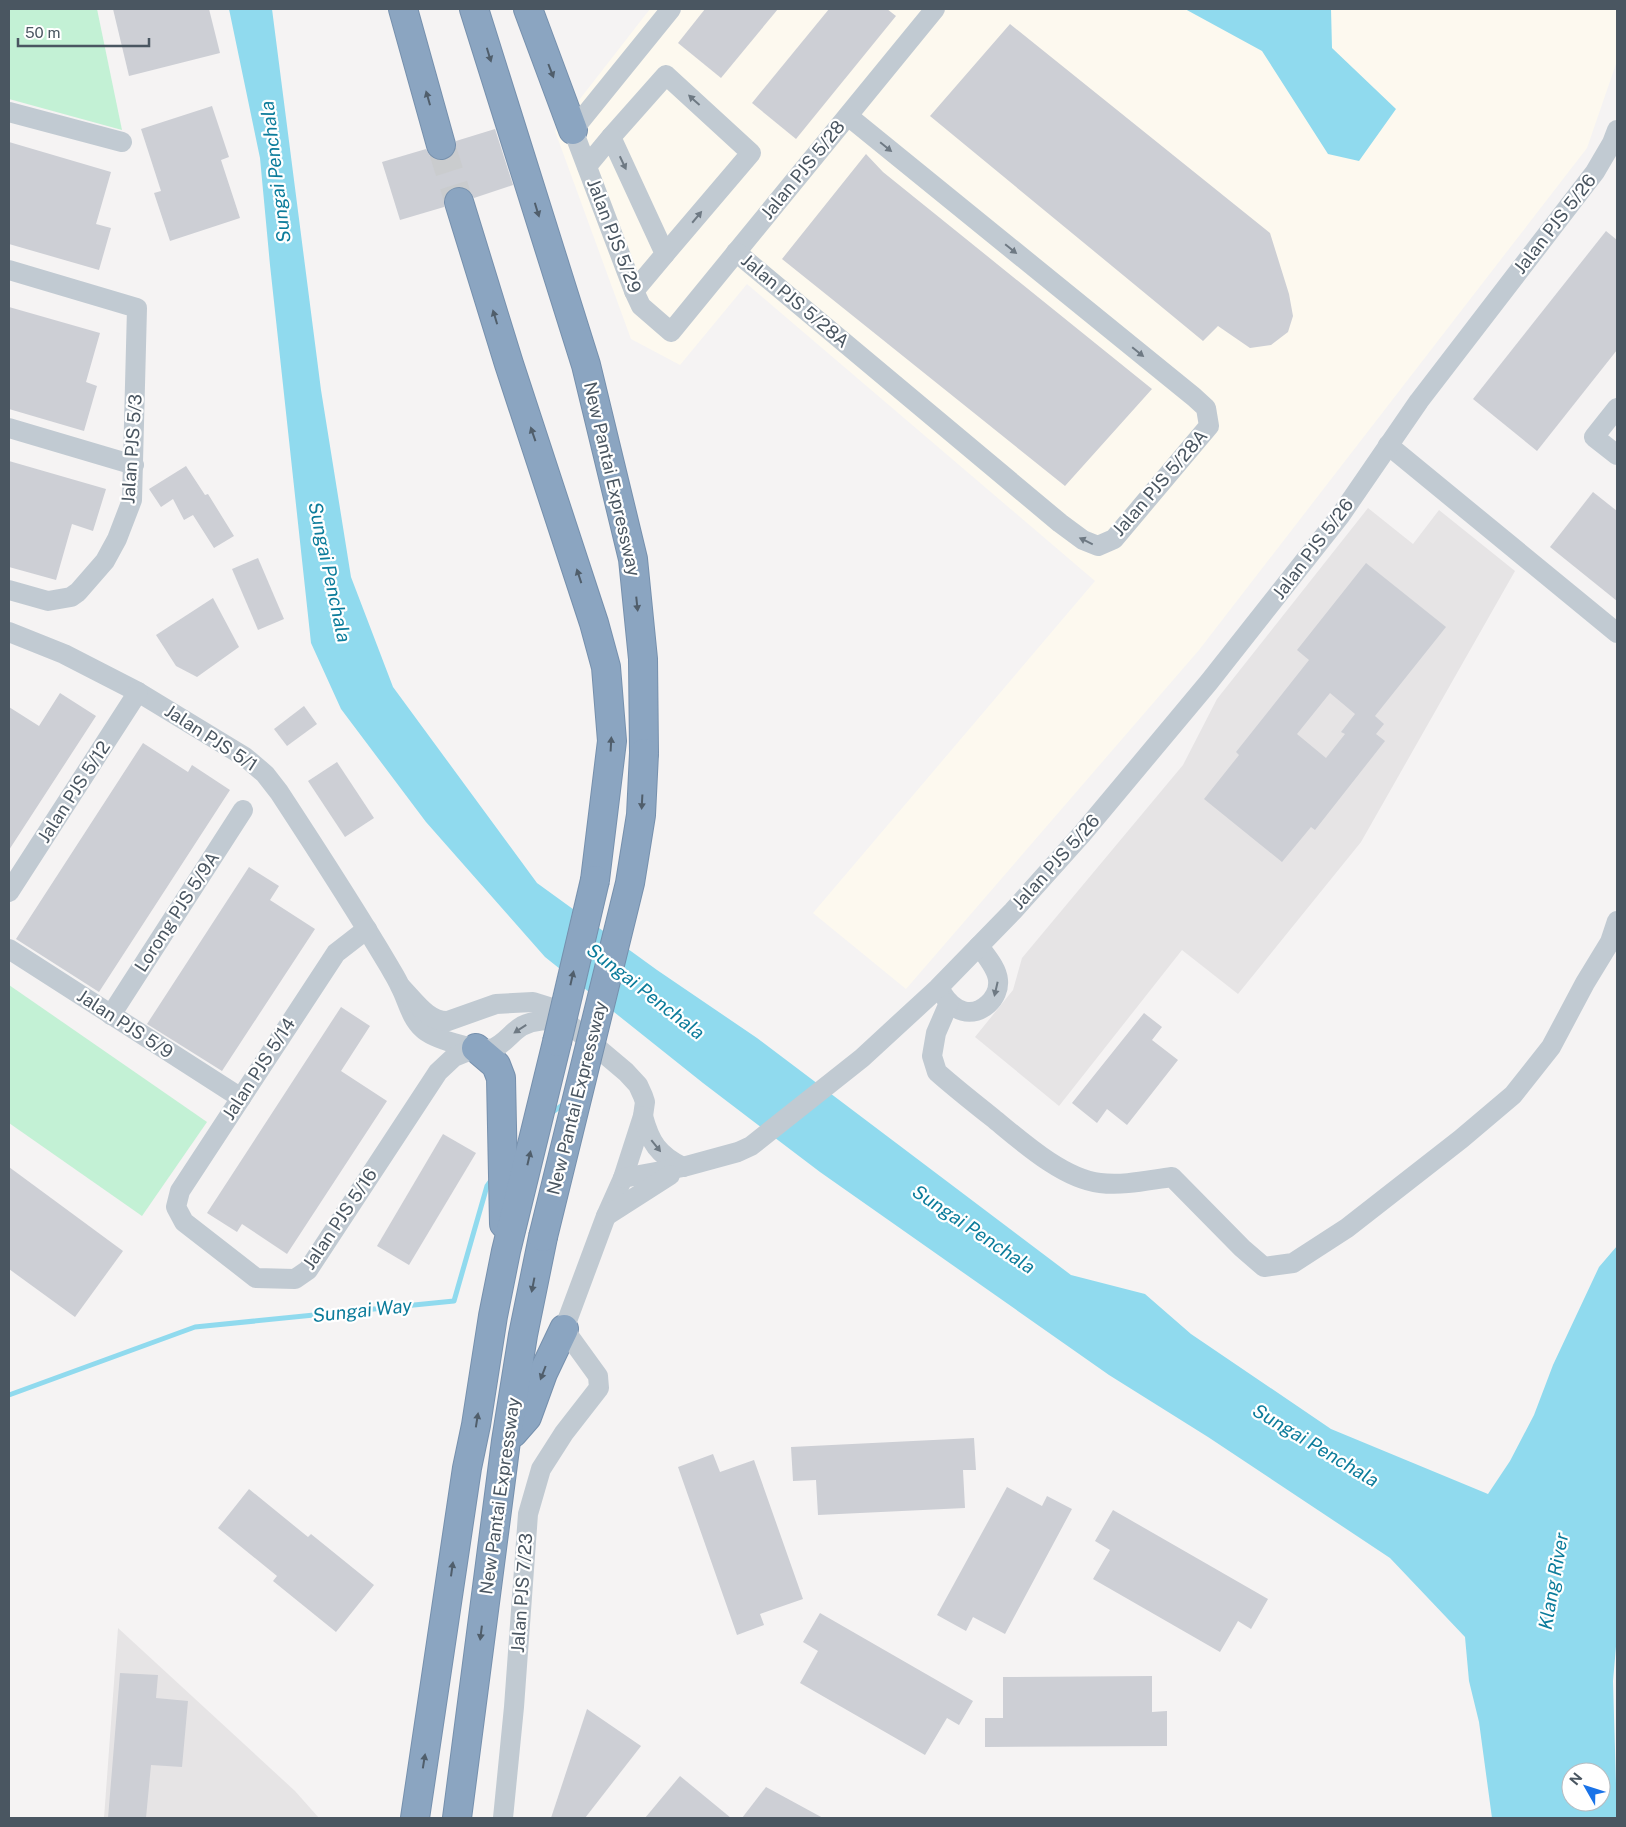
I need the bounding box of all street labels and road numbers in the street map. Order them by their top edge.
street label: Jalan PJS 5/28 [756,116,849,223]
street label: Jalan PJS 5/26 [1509,170,1600,278]
street label: Jalan PJS 5/29 [583,176,646,296]
street label: Jalan PJS 5/28A [737,250,854,352]
street label: New Pantai Expressway [580,380,645,579]
street label: Jalan PJS 5/3 [117,393,146,505]
street label: Jalan PJS 5/28A [1108,425,1212,540]
street label: Jalan PJS 5/26 [1268,494,1357,603]
street label: Jalan PJS 5/1 [161,700,261,775]
street label: Jalan PJS 5/12 [33,737,114,846]
street label: Jalan PJS 5/26 [1007,810,1104,914]
street label: Lorong PJS 5/9A [130,848,223,976]
street label: Jalan PJS 5/9 [73,985,177,1062]
street label: New Pantai Expressway [542,998,611,1197]
street label: Jalan PJS 5/14 [218,1014,299,1124]
street label: Jalan PJS 5/16 [298,1164,381,1273]
street label: New Pantai Expressway [475,1396,524,1596]
street label: Jalan PJS 7/23 [507,1532,536,1654]

